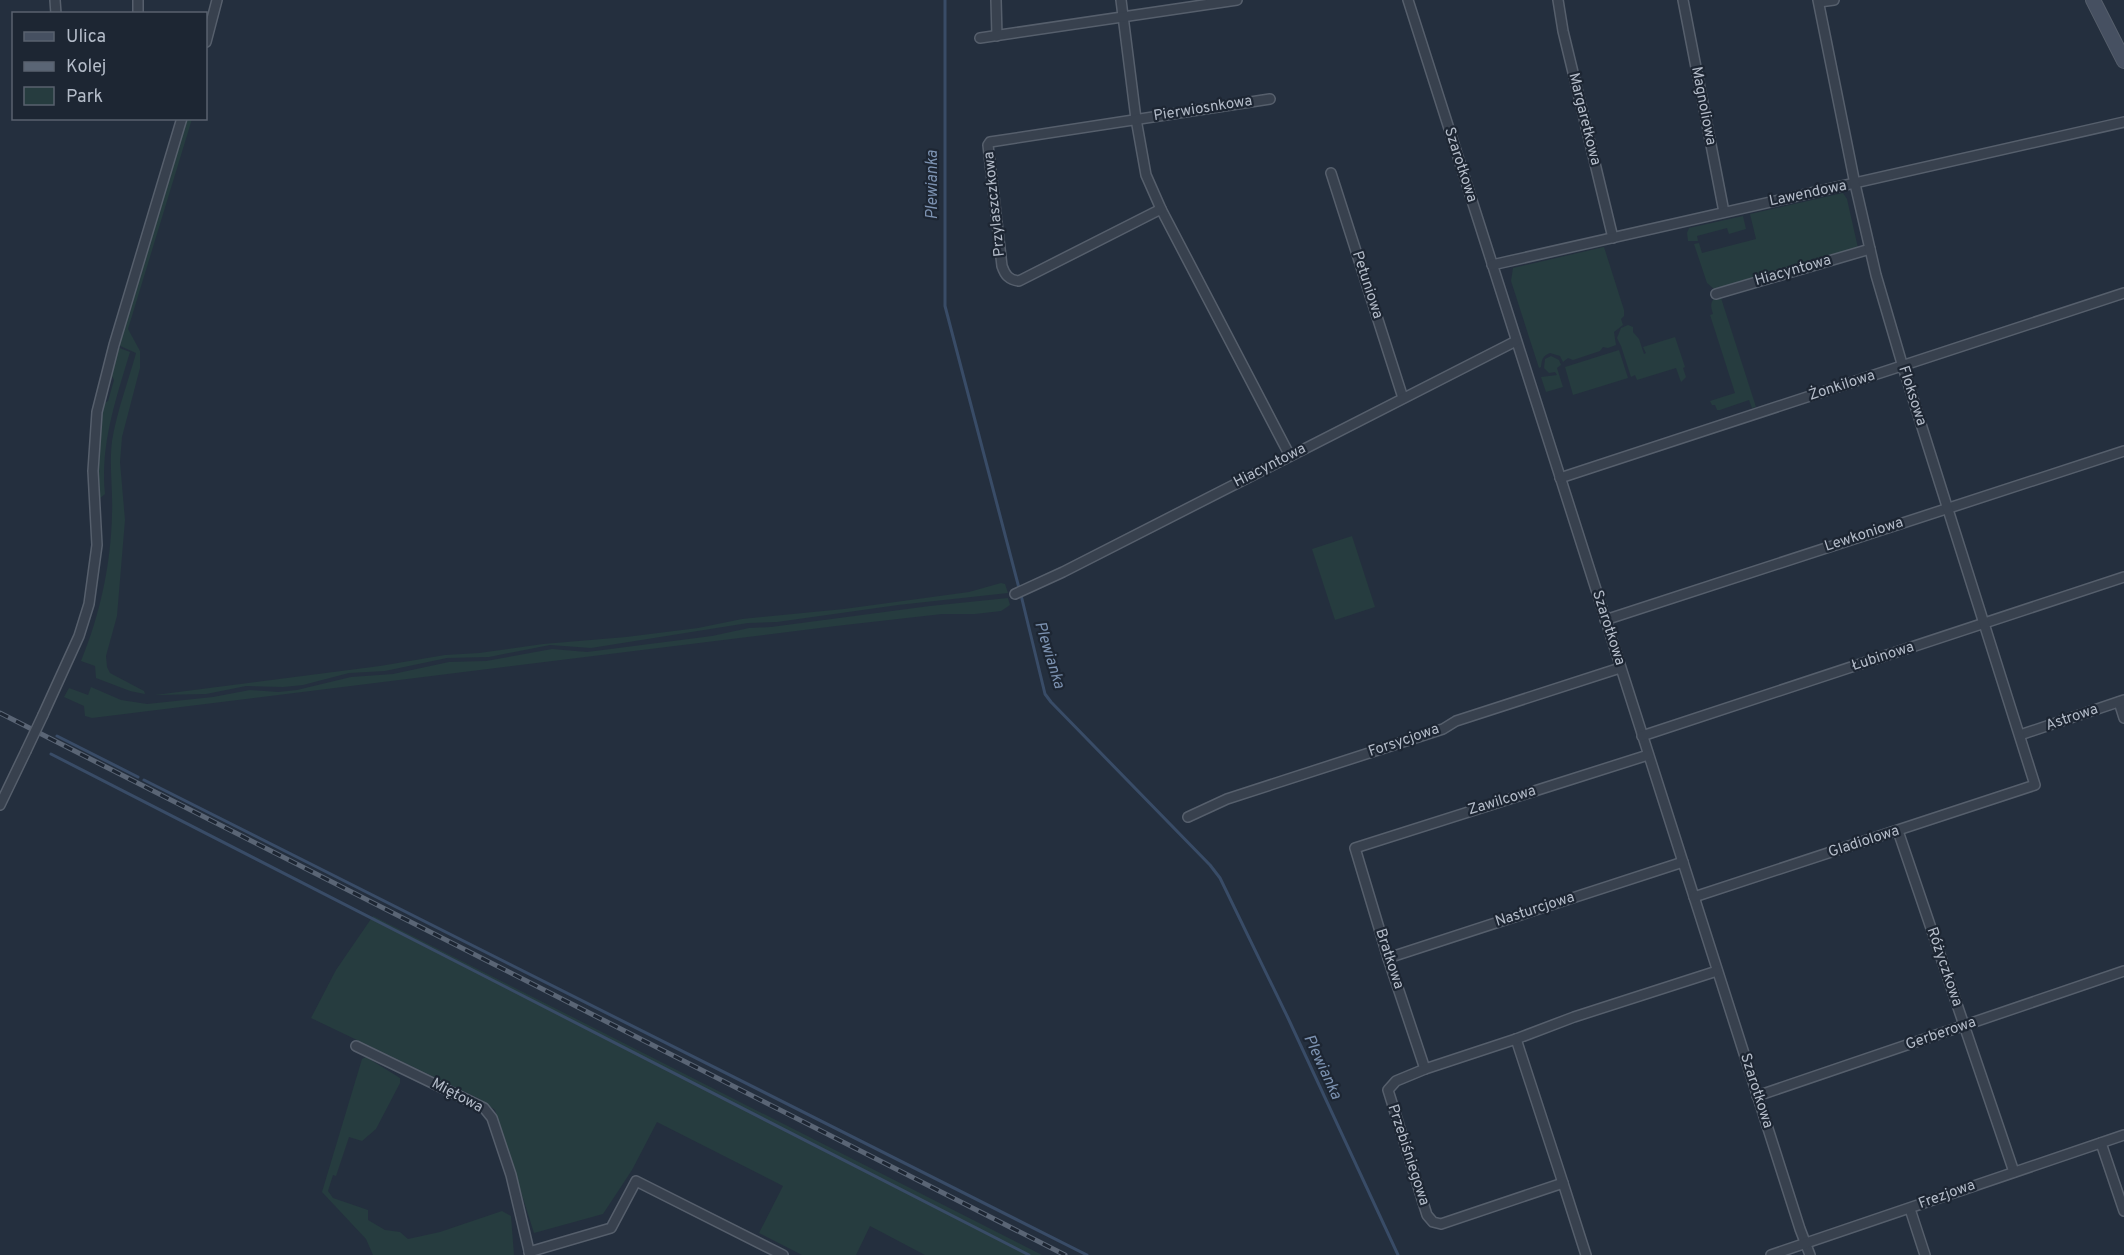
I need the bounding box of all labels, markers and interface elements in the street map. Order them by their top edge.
legend [12,12,207,120]
text: Ulica [66,26,106,49]
text: Kolej [66,56,106,79]
street label: Magnoliowa [1686,65,1720,147]
street label: Margaretkowa [1563,71,1605,167]
text: Park [66,86,103,109]
street label: Pierwiosnkowa [1152,92,1254,126]
street label: Szarotkowa [1439,125,1481,205]
water label: Plewianka [923,149,943,220]
street label: Przylaszczkowa [980,150,1010,258]
street label: Lawendowa [1768,177,1848,211]
street label: Petuniowa [1347,249,1387,321]
street label: Hiacyntowa [1753,251,1833,291]
street label: Floksowa [1893,364,1931,428]
street label: Żonkilowa [1806,365,1878,406]
street label: Hiacyntowa [1231,440,1309,492]
street label: Lewkoniowa [1822,513,1906,557]
street label: Szarotkowa [1587,588,1629,668]
water label: Plewianka [1029,619,1069,692]
street label: Łubinowa [1849,638,1917,676]
street label: Astrowa [2043,700,2101,736]
street label: Forsycjowa [1366,720,1442,762]
street label: Zawilcowa [1466,782,1538,820]
street label: Gladiolowa [1826,822,1902,862]
street label: Nasturcjowa [1493,888,1577,932]
street label: Różyczkowa [1922,925,1966,1009]
street label: Bratkowa [1370,926,1408,992]
street label: Gerberowa [1903,1013,1979,1055]
water label: Plewianka [1298,1031,1346,1103]
street label: Szarotkowa [1735,1051,1777,1131]
street label: Miętowa [428,1074,486,1118]
street label: Przebiśniegowa [1383,1102,1433,1208]
street label: Frezjowa [1916,1176,1978,1214]

